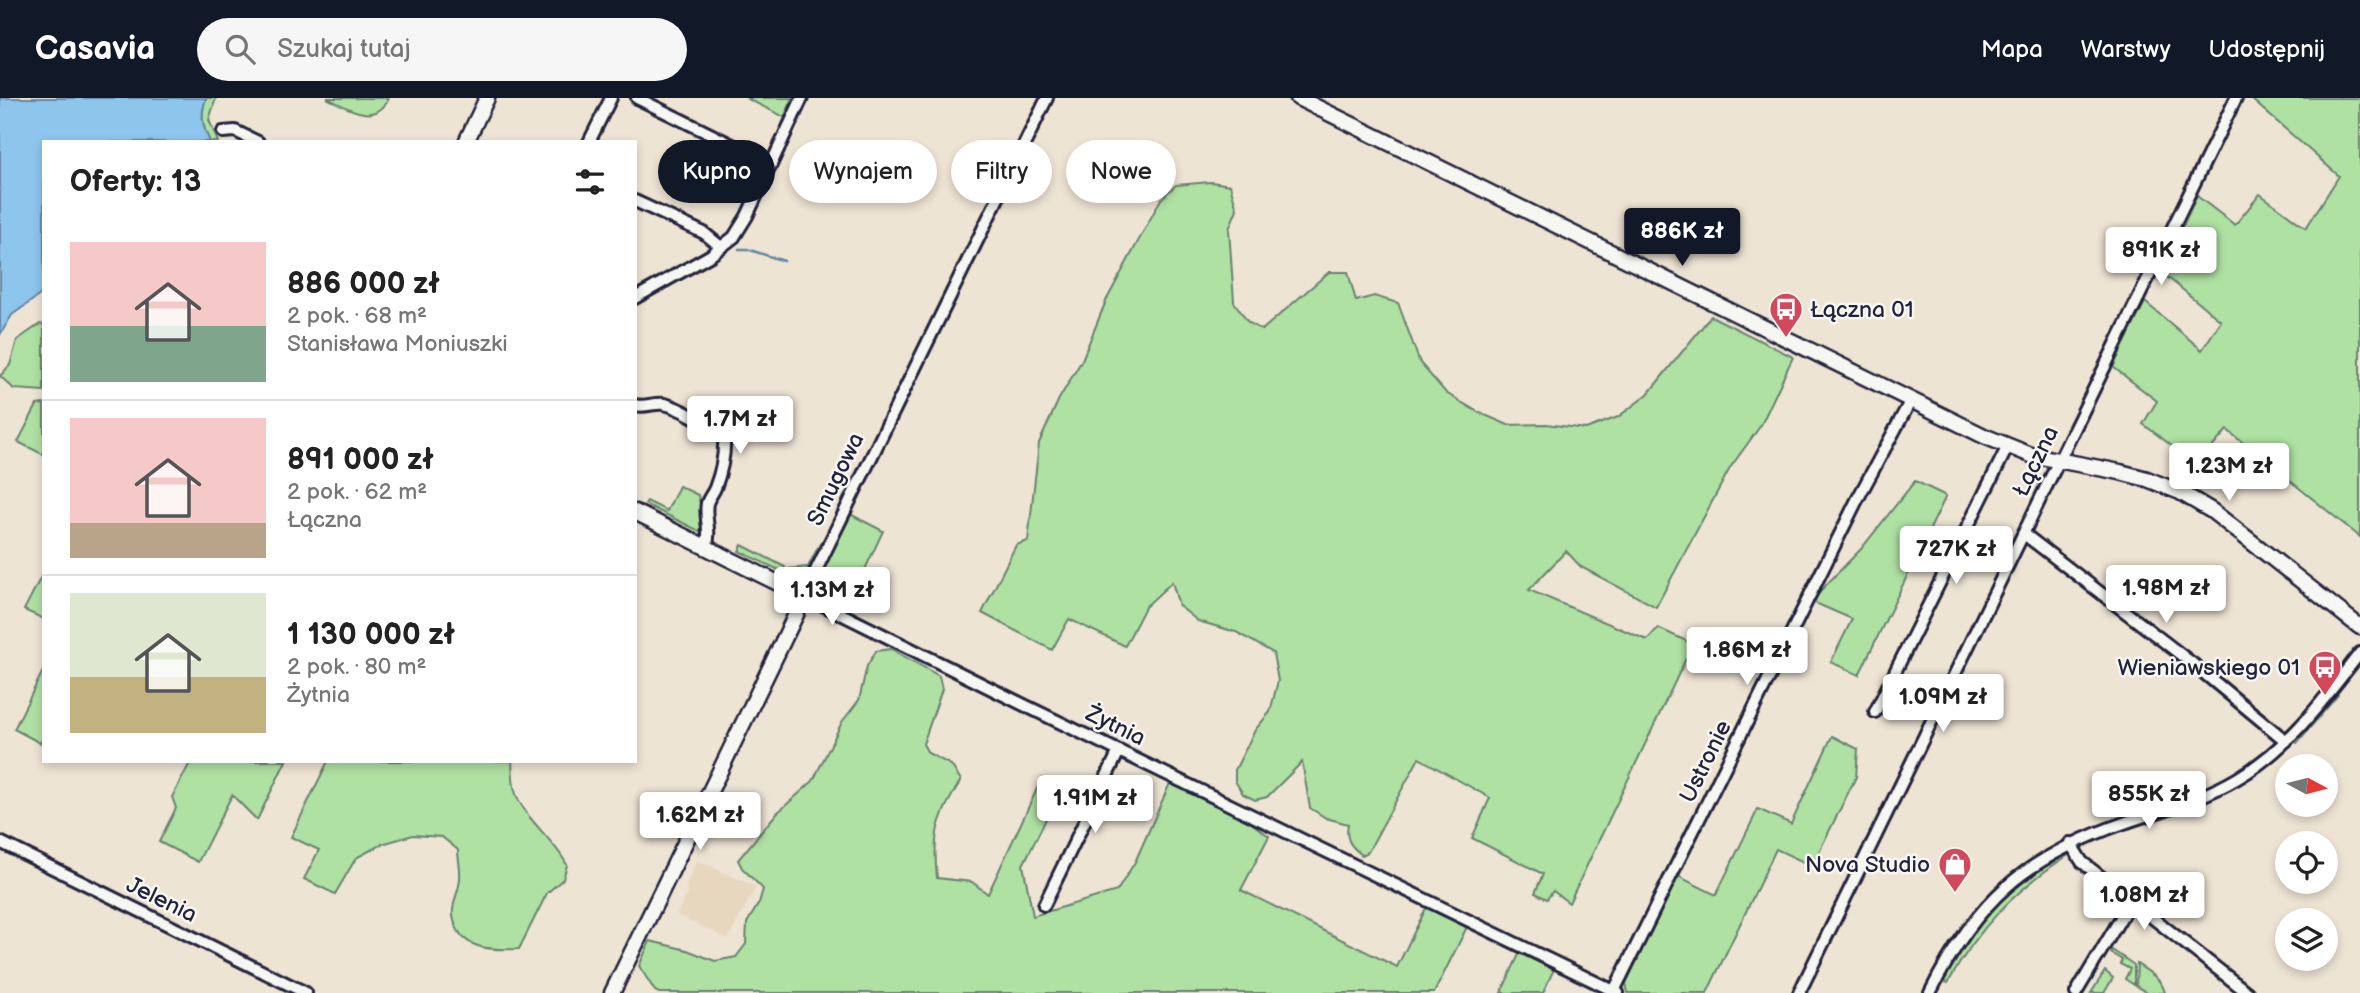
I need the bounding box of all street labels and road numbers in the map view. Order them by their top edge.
street label: Łączna [2007,422,2065,501]
street label: Smugowa [801,428,870,531]
street label: Żytnia [1080,699,1150,752]
street label: Ustronie [1674,716,1738,807]
street label: Jelenia [122,871,201,929]

